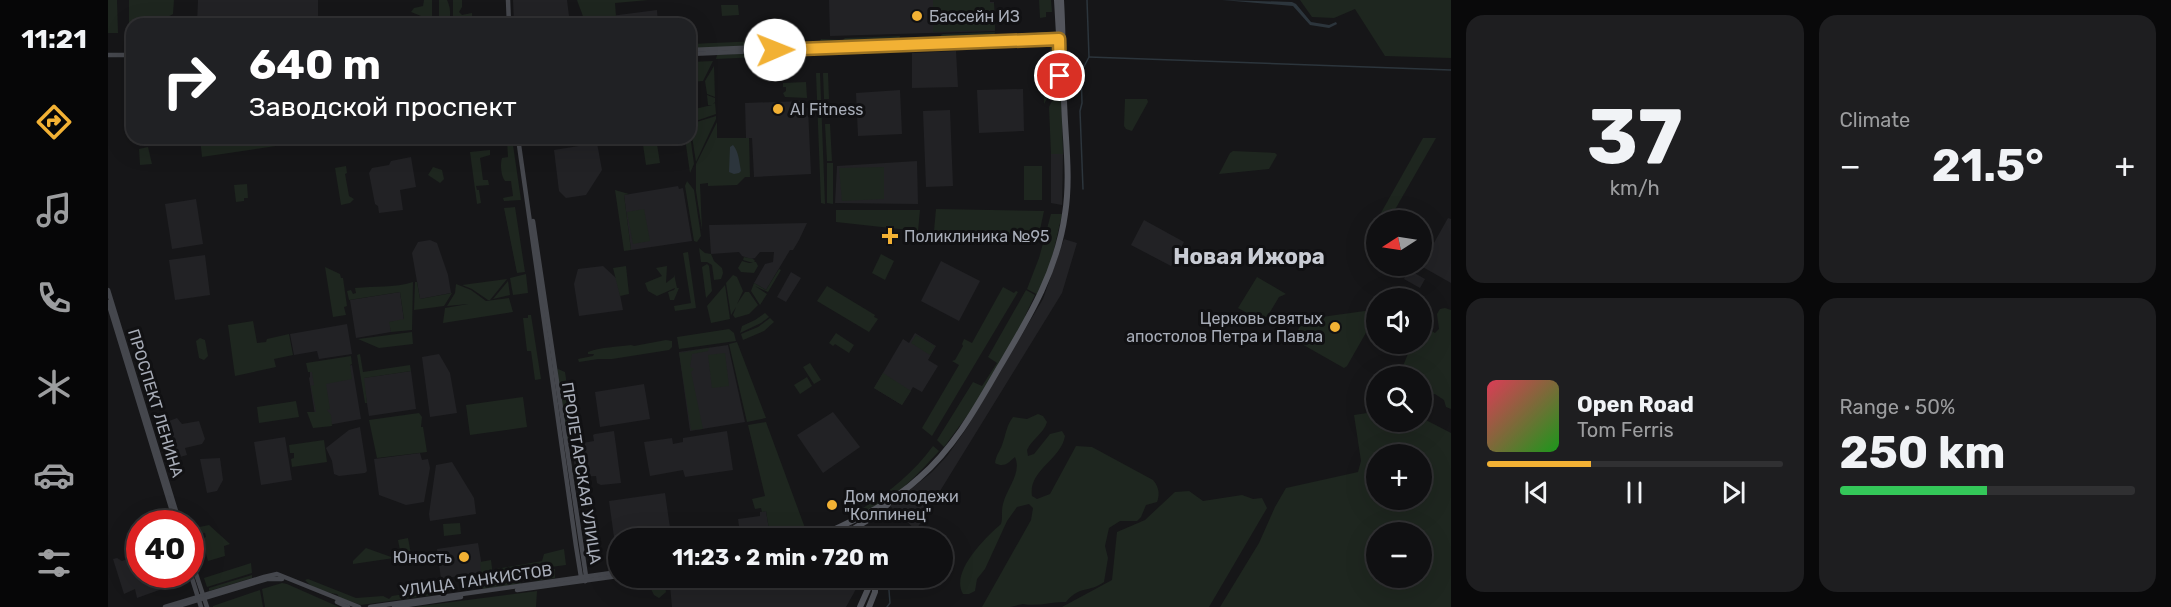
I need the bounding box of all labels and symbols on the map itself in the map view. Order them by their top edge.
place label: Бассейн ИЗ [929,7,1020,26]
marker: Бассейн ИЗ [910,9,924,23]
position arrow [743,18,807,82]
pin [1034,50,1085,101]
place label: AI Fitness [790,100,863,119]
marker: AI Fitness [771,102,785,116]
north arrow [1366,210,1432,276]
marker: Поликлиника №95 [881,227,899,245]
place label: Поликлиника №95 [904,227,1049,246]
district label: Новая Ижора [1173,243,1325,270]
place label: Церковь святых апостолов Петра и Павла [1126,309,1323,346]
marker: Церковь святых апостолов Петра и Павла [1328,320,1342,334]
street label: ПРОСПЕКТ ЛЕНИНА [124,327,187,480]
street label: ПРОЛЕТАРСКАЯ УЛИЦА [558,381,605,566]
place label: Дом молодежи "Колпинец" [844,487,959,524]
marker: Дом молодежи "Колпинец" [825,498,839,512]
speed limit sign: 40 [126,510,204,588]
place label: Юность [393,548,452,567]
marker: Юность [457,550,471,564]
street label: УЛИЦА ТАНКИСТОВ [399,560,553,601]

